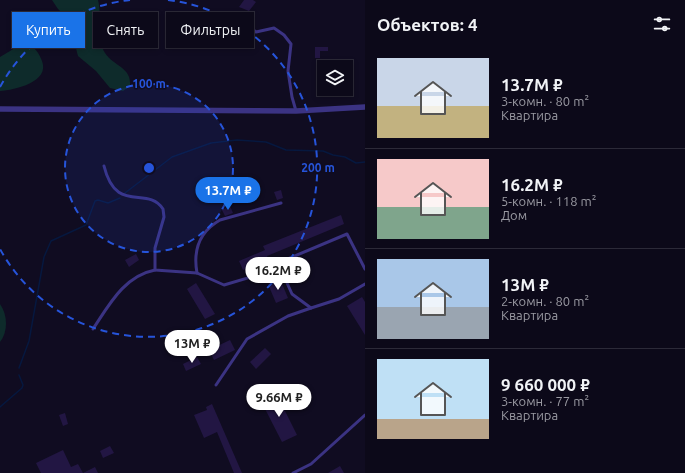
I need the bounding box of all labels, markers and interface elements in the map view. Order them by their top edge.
chip: Купить [12,12,85,48]
chip: Снять [93,12,158,48]
chip: Фильтры [166,12,254,48]
icon: filters [651,13,673,35]
text: Объектов: 4 [377,15,477,34]
map controls [317,60,353,96]
button: layers [317,60,353,96]
icon: home [409,74,457,122]
text: 13.7M ₽ [501,75,563,94]
text: 100 m [132,77,166,90]
text: 3-комн. · 80 m² [501,94,589,108]
text: Квартира [501,108,558,122]
centre of rings [142,161,156,175]
text: 200 m [301,161,335,174]
icon: home [409,175,457,223]
text: 16.2M ₽ [501,175,563,194]
pin: 13.7M ₽ [191,177,265,211]
text: 13.7M ₽ [204,183,252,197]
text: 5-комн. · 118 m² [501,194,596,208]
text: Дом [501,208,527,222]
pin: 16.2M ₽ [241,257,315,291]
text: 16.2M ₽ [254,263,302,277]
icon: home [409,275,457,323]
text: 13M ₽ [501,275,549,294]
text: 2-комн. · 80 m² [501,294,589,308]
text: Квартира [501,308,558,322]
pin: 13M ₽ [164,330,220,364]
text: 13M ₽ [174,336,210,350]
icon: home [409,375,457,423]
text: 9 660 000 ₽ [501,375,590,394]
pin: 9.66M ₽ [242,384,316,418]
text: 9.66M ₽ [255,390,303,404]
text: 3-комн. · 77 m² [501,394,589,408]
text: Квартира [501,408,558,422]

